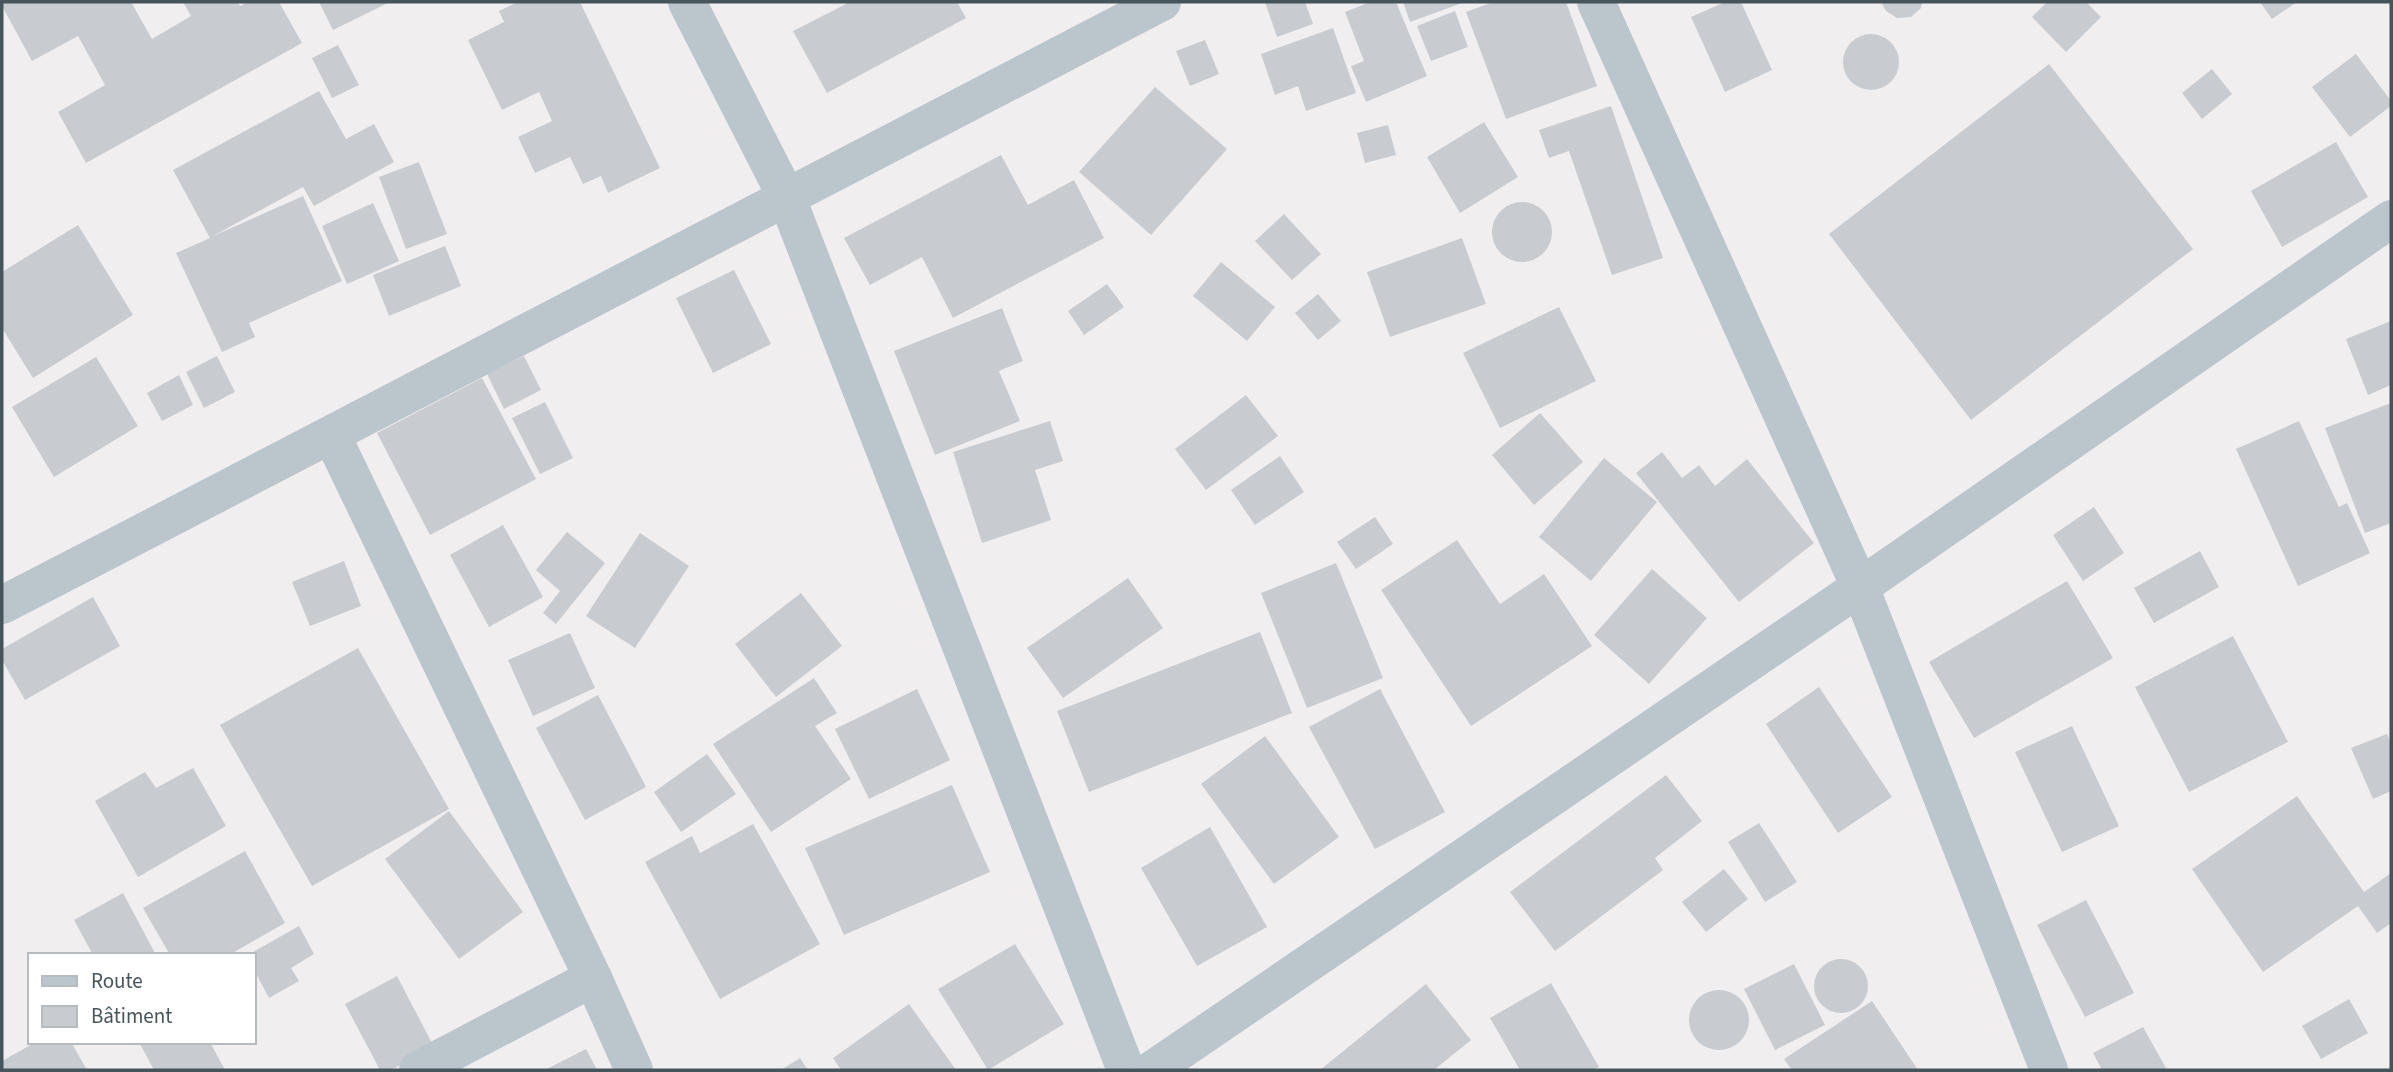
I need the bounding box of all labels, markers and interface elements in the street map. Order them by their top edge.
legend [28,953,256,1044]
text: Route [91,966,143,996]
text: Bâtiment [91,1001,172,1031]

